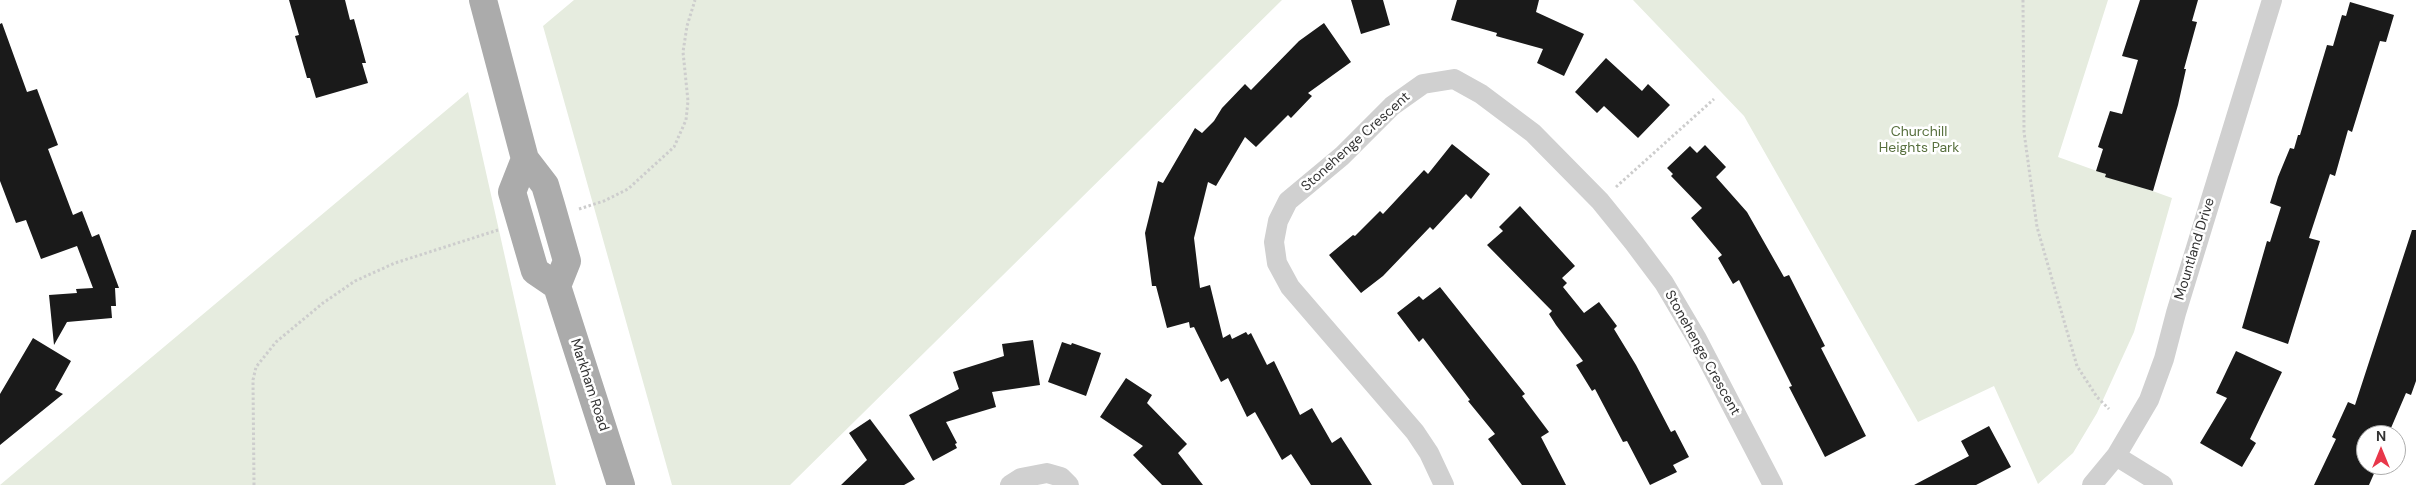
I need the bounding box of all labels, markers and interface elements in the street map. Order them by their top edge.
street label: Stonehenge Crescent [1298,89,1414,195]
park label: Churchill Heights Park [1879,124,1959,156]
street label: Mountland Drive [2171,196,2219,302]
street label: Stonehenge Crescent [1661,288,1743,418]
street label: Markham Road [566,337,612,433]
north arrow [2356,425,2406,475]
text: N [2376,427,2386,445]

